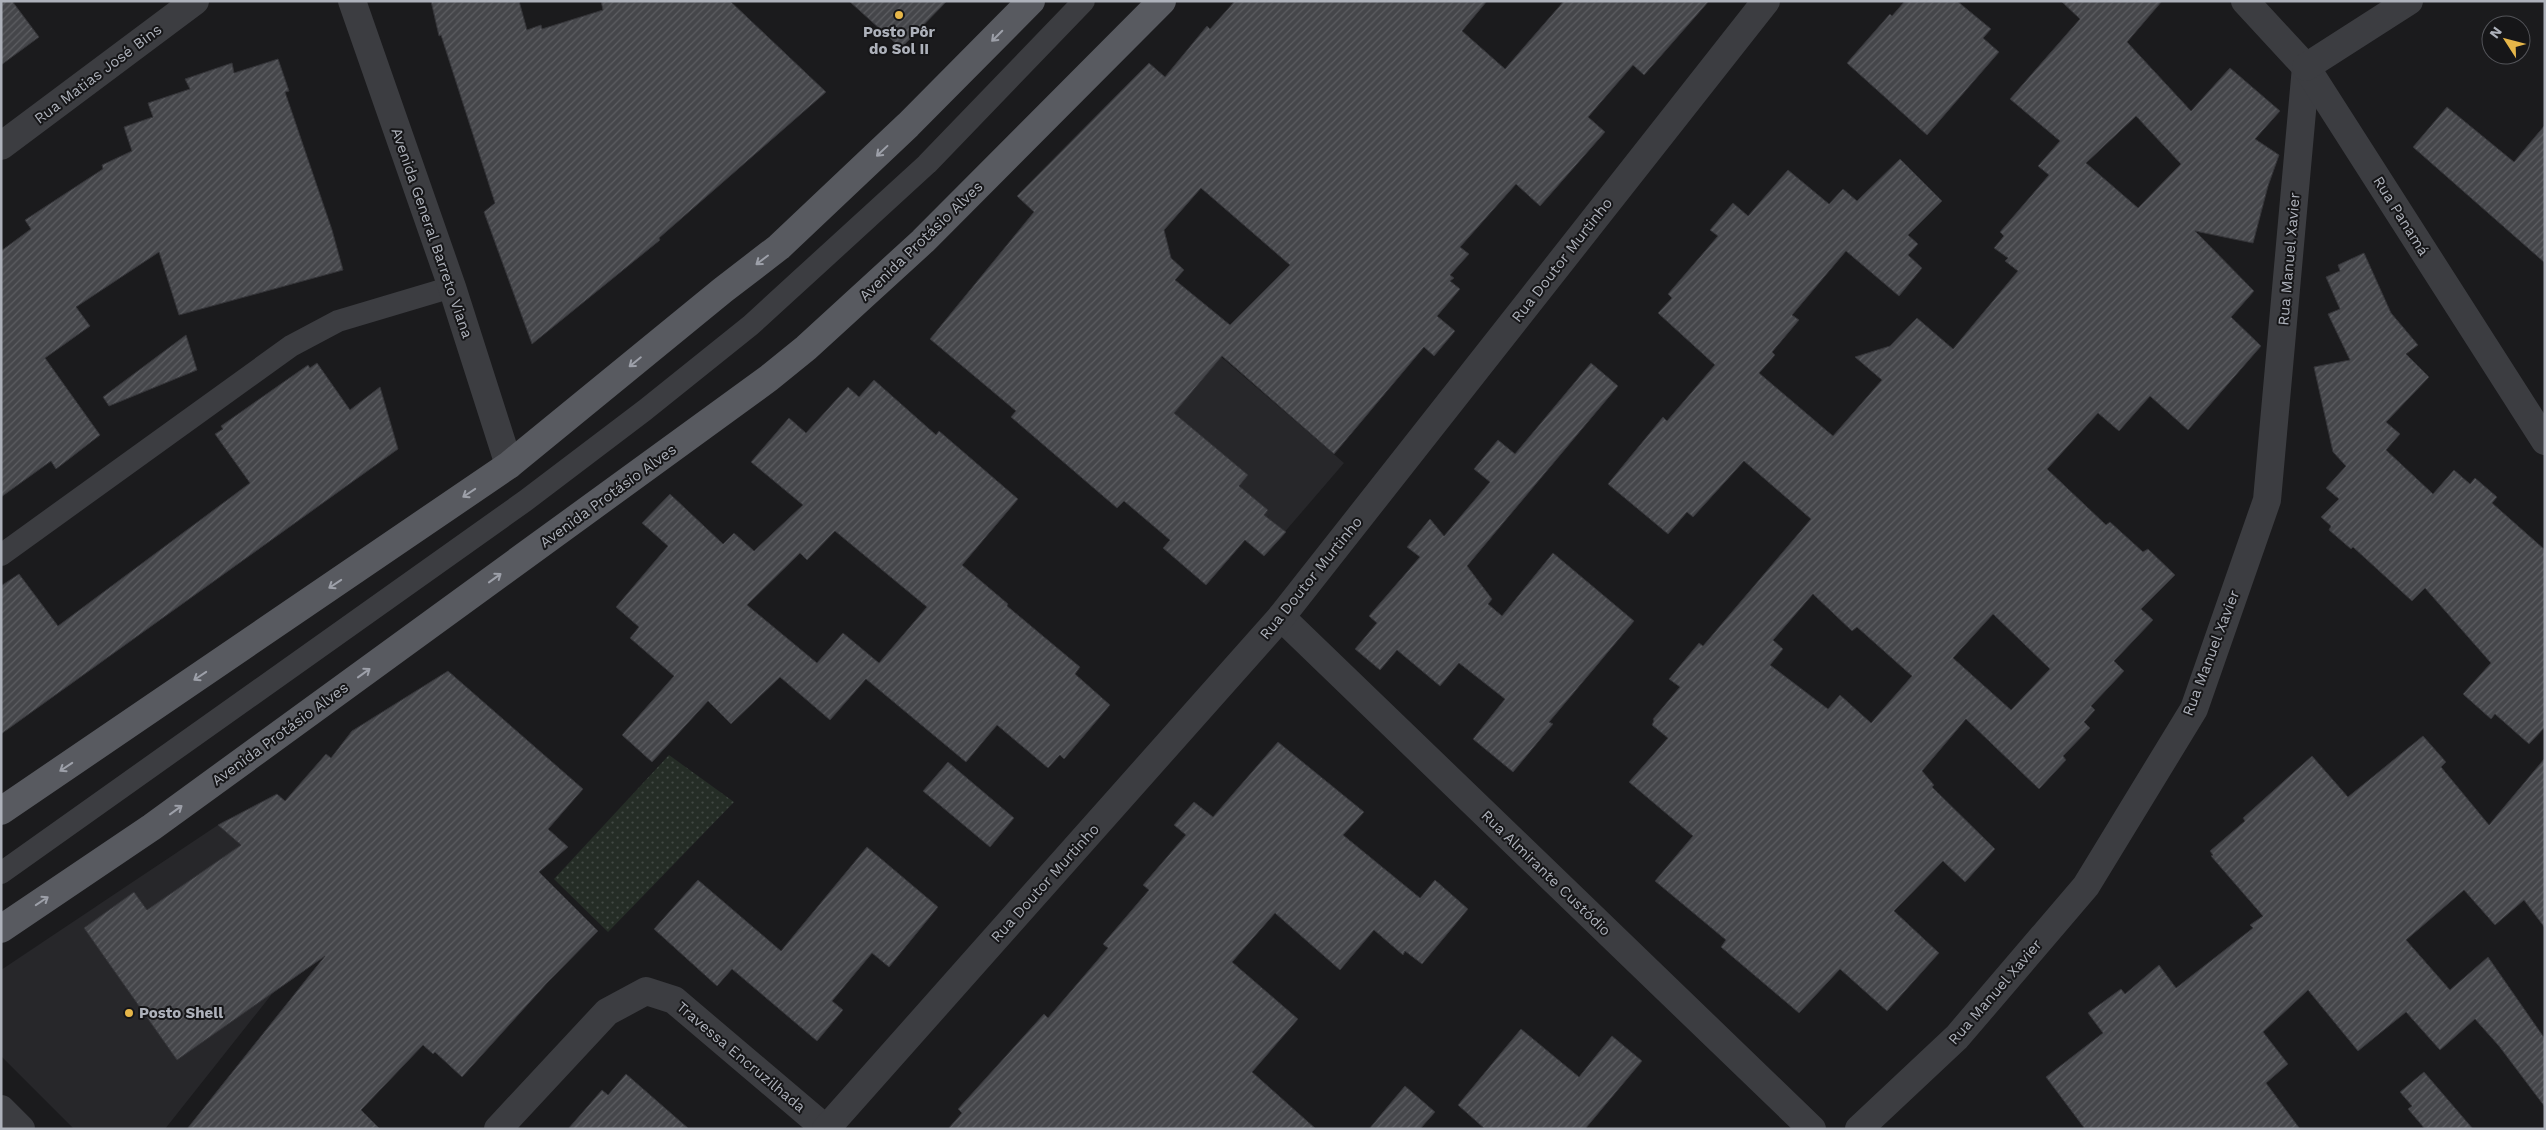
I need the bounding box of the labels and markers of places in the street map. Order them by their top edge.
marker: Posto Pôr do Sol II [893,9,905,21]
place label: Posto Pôr do Sol II [863,23,935,58]
place label: Posto Shell [139,1004,223,1022]
marker: Posto Shell [123,1007,135,1019]

